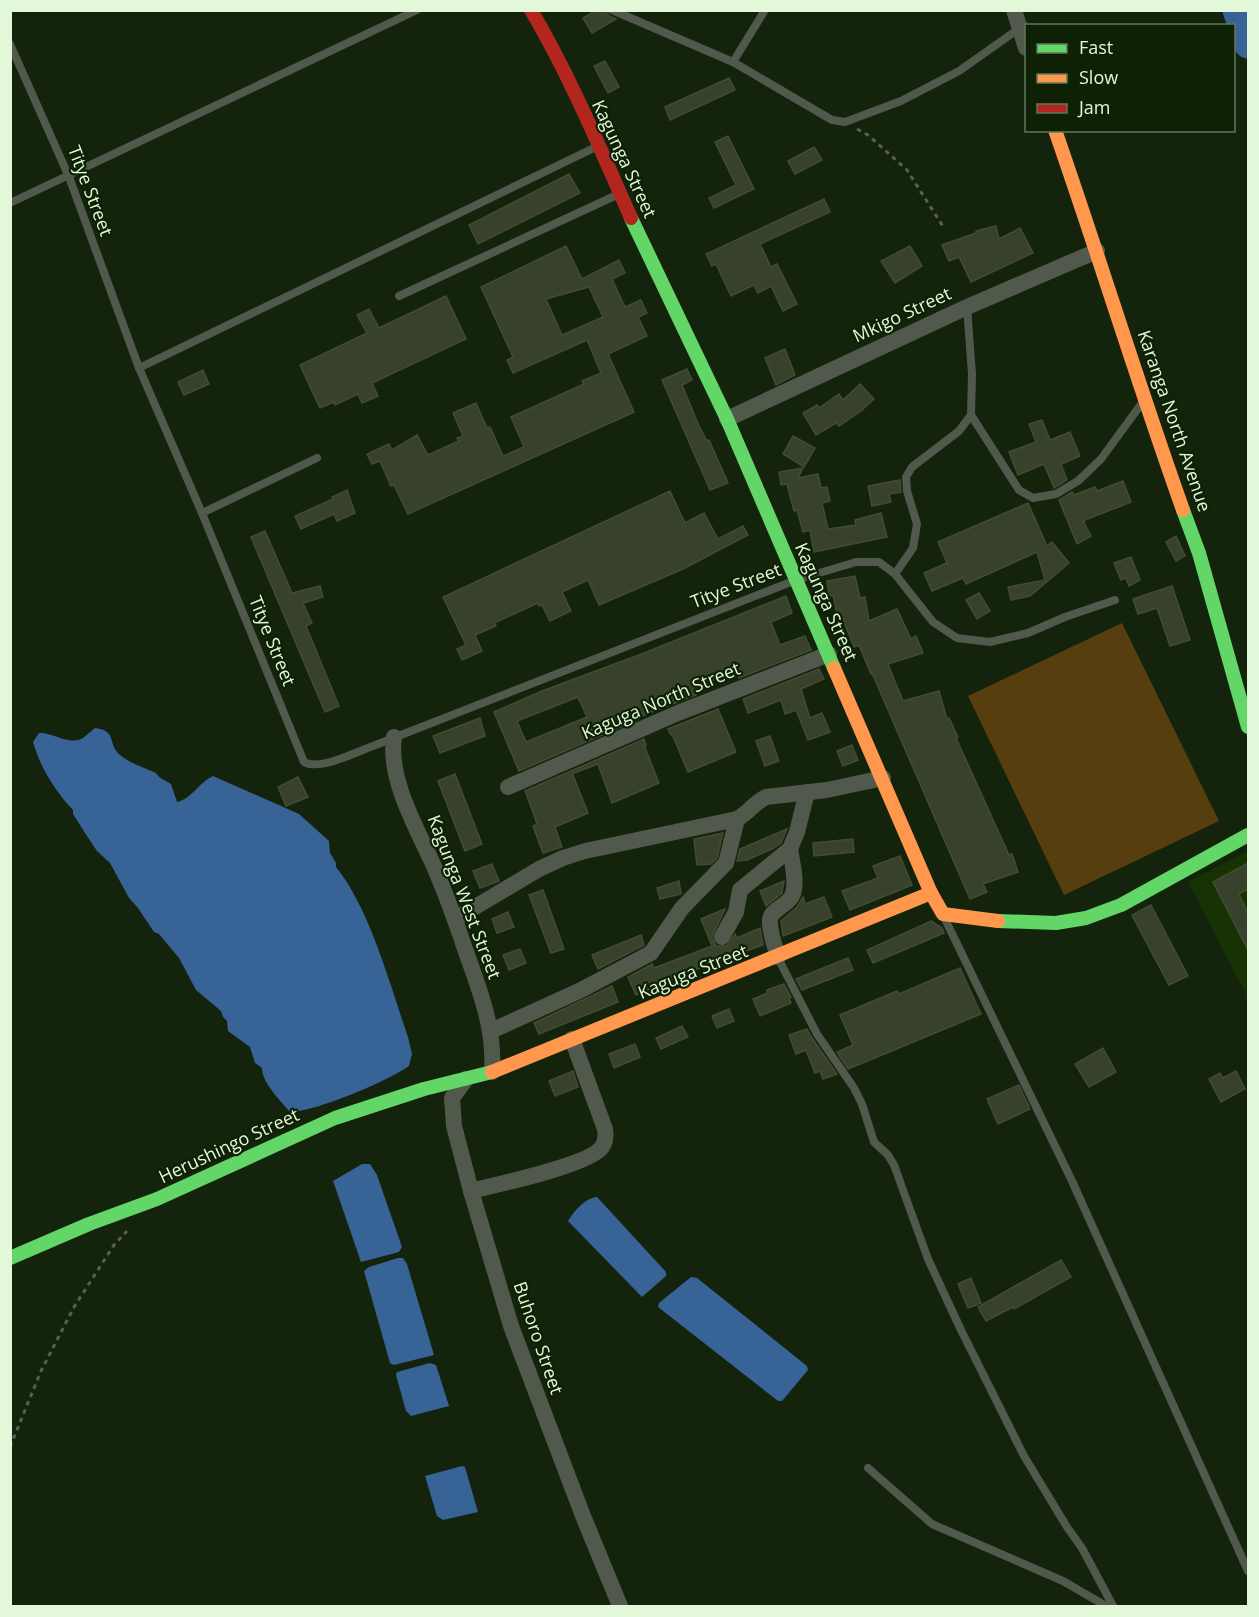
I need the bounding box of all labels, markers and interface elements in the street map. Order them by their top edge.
legend [1025,24,1235,132]
text: Fast [1079,35,1113,59]
text: Slow [1079,65,1118,89]
text: Jam [1077,95,1111,119]
street label: Kagunga Street [587,96,663,221]
street label: Titye Street [63,142,119,239]
street label: Mkigo Street [849,281,955,347]
street label: Karanga North Avenue [1133,327,1217,515]
street label: Kagunga Street [790,538,864,665]
street label: Titye Street [687,557,784,613]
street label: Titye Street [244,592,302,689]
street label: Kaguga North Street [577,656,744,744]
street label: Kagunga West Street [423,811,507,982]
street label: Kaguga Street [634,938,751,1004]
street label: Herushingo Street [154,1102,303,1188]
street label: Buhoro Street [508,1278,569,1397]

